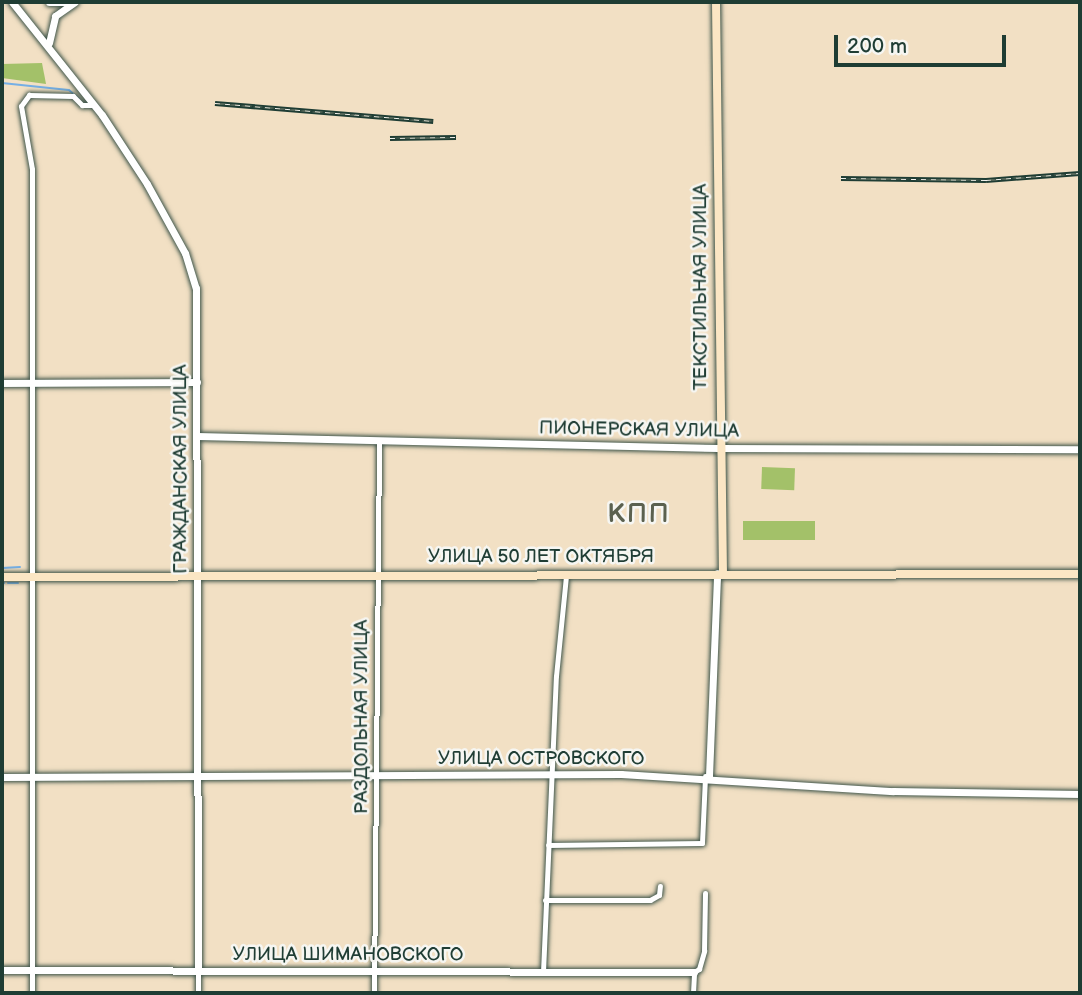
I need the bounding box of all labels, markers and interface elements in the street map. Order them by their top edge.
scale bar [837,21,1009,65]
text: 200 m [847,34,907,59]
street label: ТЕКСТИЛЬНАЯ УЛИЦА [690,184,712,390]
street label: ГРАЖДАНСКАЯ УЛИЦА [170,364,192,574]
street label: ПИОНЕРСКАЯ УЛИЦА [539,417,739,443]
district label: КПП [608,499,670,531]
street label: УЛИЦА 50 ЛЕТ ОКТЯБРЯ [428,546,654,568]
street label: РАЗДОЛЬНАЯ УЛИЦА [351,620,373,814]
street label: УЛИЦА ОСТРОВСКОГО [438,748,644,770]
street label: УЛИЦА ШИМАНОВСКОГО [233,944,463,966]

